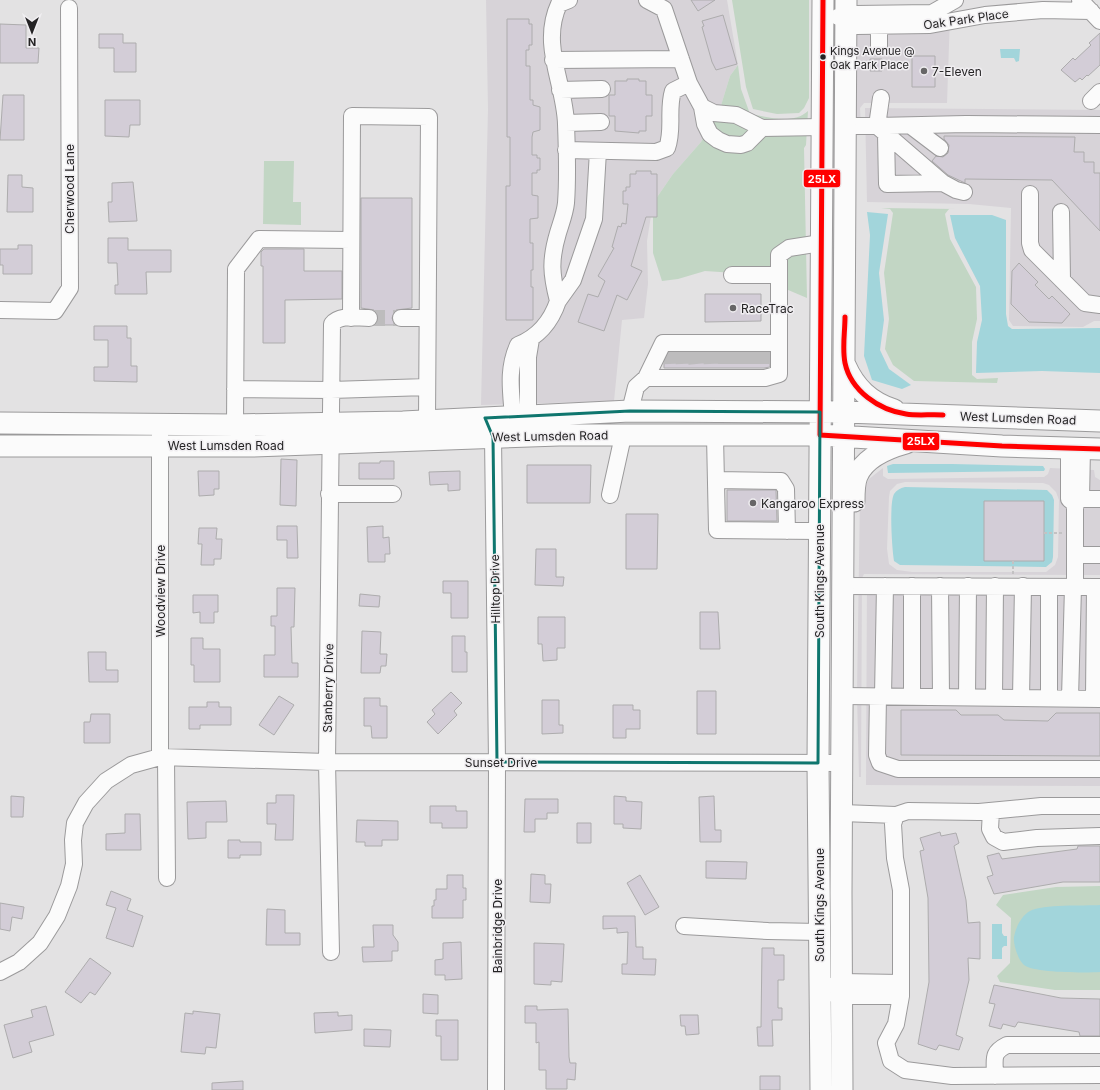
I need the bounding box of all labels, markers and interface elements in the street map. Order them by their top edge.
street label: Oak Park Place [922,6,1010,32]
north arrow [12,12,52,52]
text: N [28,35,36,49]
place label: Kings Avenue @ Oak Park Place [830,44,915,72]
marker: Kings Avenue @ Oak Park Place [818,52,828,62]
place label: 7-Eleven [932,64,982,79]
marker: 7-Eleven [919,66,929,76]
street label: Cherwood Lane [62,144,77,234]
line badge: 25LX [803,169,841,188]
text: 25LX [808,172,836,186]
place label: RaceTrac [741,301,794,316]
marker: RaceTrac [728,303,738,313]
street label: West Lumsden Road [960,408,1076,428]
street label: West Lumsden Road [492,427,608,445]
line badge: 25LX [902,432,940,451]
text: 25LX [907,434,935,448]
street label: West Lumsden Road [168,438,284,453]
place label: Kangaroo Express [761,496,864,511]
marker: Kangaroo Express [748,498,758,508]
street label: South Kings Avenue [812,524,827,638]
street label: Woodview Drive [153,545,168,637]
street label: Hilltop Drive [487,554,503,624]
street label: Stanberry Drive [320,643,336,733]
street label: Sunset Drive [465,755,537,770]
street label: South Kings Avenue [812,848,827,962]
street label: Bainbridge Drive [490,879,505,973]

